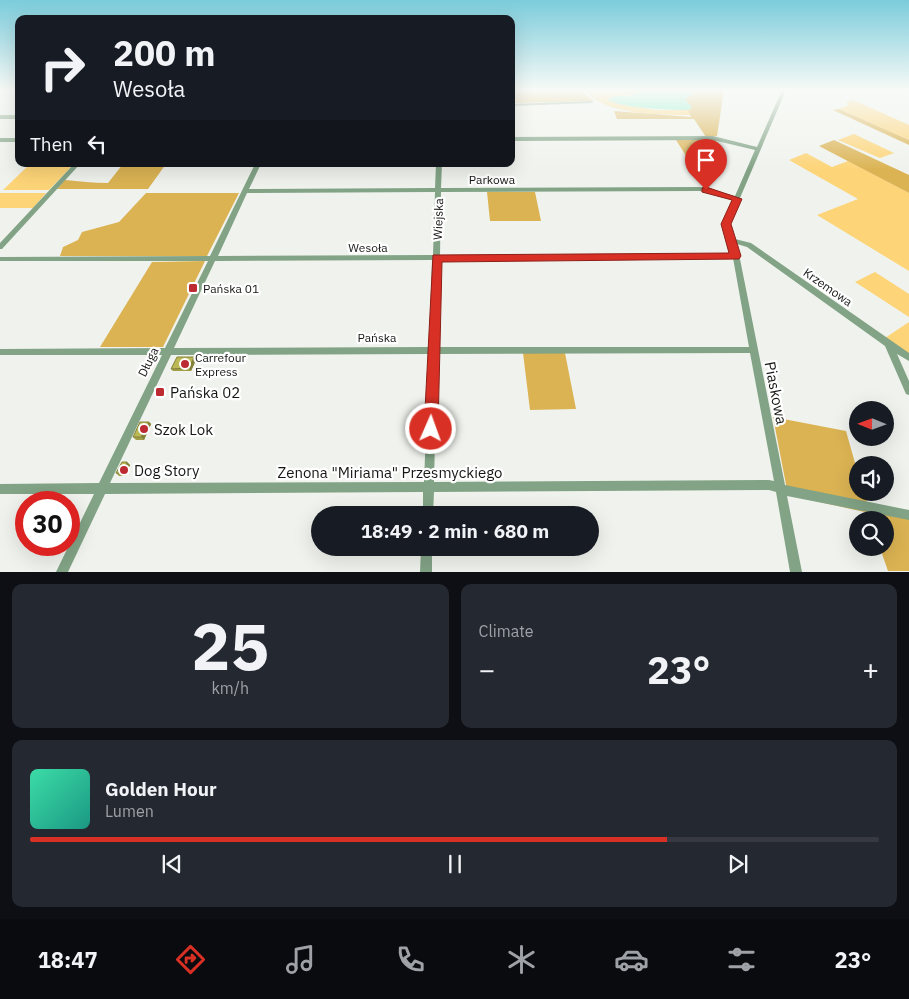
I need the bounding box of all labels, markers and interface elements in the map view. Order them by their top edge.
text: 200 m [113,30,216,76]
icon: right [30,35,95,100]
text: Wesoła [113,74,185,103]
icon: left [83,130,111,158]
text: Then [30,132,73,156]
pin [685,139,727,190]
icon: arrive [692,146,720,174]
street label: Parkowa [469,172,516,187]
street label: Wiejska [430,197,446,240]
street label: Wesoła [348,240,388,255]
street label: Krzemowa [801,265,856,310]
place label: Pańska 01 [203,281,259,296]
marker: Pańska 01 [187,282,199,294]
street label: Pańska [358,330,397,345]
street label: Długa [134,344,162,379]
place label: Carrefour Express [195,350,247,379]
marker: Carrefour Express [179,358,191,370]
street label: Piaskowa [761,360,791,426]
place label: Pańska 02 [170,383,240,402]
marker: Pańska 02 [154,386,166,398]
north arrow [849,401,894,446]
map controls [849,401,894,556]
position arrow [404,402,456,454]
place label: Szok Lok [154,420,213,439]
marker: Szok Lok [138,423,150,435]
button: sound [849,456,894,501]
place label: Dog Story [134,461,200,480]
street label: Zenona "Miriama" Przesmyckiego [278,463,502,482]
marker: Dog Story [118,464,130,476]
speed limit sign: 30 [15,491,80,556]
button: search [849,511,894,556]
text: 18:49 · 2 min · 680 m [361,519,549,543]
text: 25 [191,603,269,688]
text: Climate [479,621,534,641]
text: 23° [647,645,710,694]
text: − [479,651,495,688]
text: + [862,651,879,688]
text: km/h [211,678,249,698]
text: Golden Hour [105,777,217,801]
text: Lumen [105,801,154,821]
icon: previous [158,850,186,878]
icon: pause [441,850,469,878]
icon: next [724,850,752,878]
icon: directions [173,942,208,977]
icon: music [283,942,318,977]
icon: phone [393,942,428,977]
icon: climate [504,942,539,977]
icon: car [614,942,649,977]
icon: filters [724,942,759,977]
text: 18:47 [38,945,98,974]
text: 23° [835,945,871,974]

